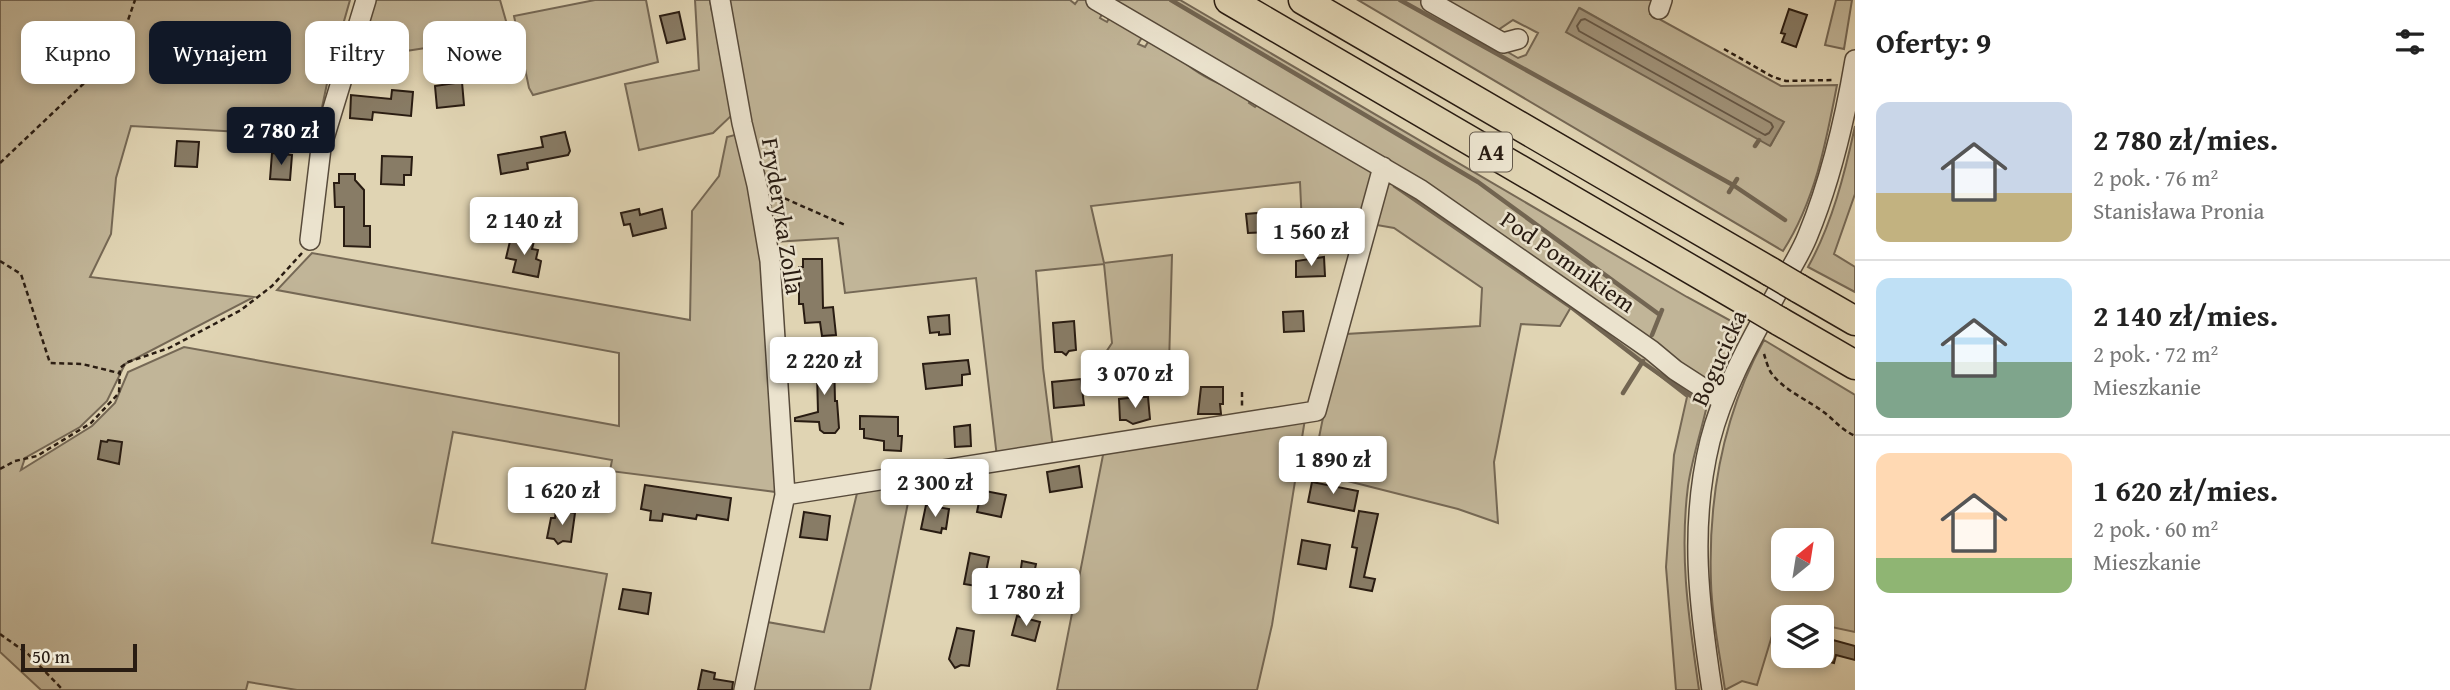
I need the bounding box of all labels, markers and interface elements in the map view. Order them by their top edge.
text: Oferty: 9 [1876,20,1991,64]
chip: Kupno [21,21,135,84]
chip: Wynajem [149,21,291,84]
chip: Filtry [305,21,409,84]
chip: Nowe [423,21,526,84]
icon: filters [2391,23,2429,61]
pin: 2 780 zł [209,108,353,167]
text: 2 780 zł [243,113,319,146]
text: 2 780 zł/mies. [2093,117,2278,161]
icon: home [1932,130,2016,214]
road number: A4 [1470,132,1512,172]
street label: Fryderyka Zolla [753,135,812,297]
text: 2 pok. · 76 m² [2093,161,2218,194]
text: Stanisława Pronia [2093,194,2264,227]
pin: 2 140 zł [452,198,596,257]
street label: Pod Pomnikiem [1494,202,1643,321]
text: 2 140 zł [486,203,562,236]
pin: 1 560 zł [1239,208,1383,268]
text: 1 560 zł [1273,214,1349,247]
text: 2 140 zł/mies. [2093,293,2278,337]
street label: Bogucicka [1682,304,1756,411]
icon: home [1932,306,2016,390]
text: 2 pok. · 72 m² [2093,337,2218,370]
pin: 2 220 zł [752,338,896,397]
text: 2 220 zł [786,343,862,376]
pin: 3 070 zł [1063,350,1207,410]
text: 3 070 zł [1097,356,1173,389]
text: Mieszkanie [2093,370,2201,403]
pin: 1 890 zł [1261,436,1405,496]
text: 1 890 zł [1295,442,1371,475]
pin: 2 300 zł [863,460,1007,519]
text: 2 300 zł [897,465,973,498]
pin: 1 620 zł [490,468,634,527]
text: 1 620 zł/mies. [2093,468,2278,512]
text: 1 620 zł [524,473,600,506]
icon: home [1932,481,2016,565]
text: 2 pok. · 60 m² [2093,512,2218,545]
north arrow [1771,528,1834,592]
map controls [1771,528,1834,668]
text: Mieszkanie [2093,545,2201,578]
pin: 1 780 zł [954,568,1098,628]
text: 1 780 zł [988,574,1064,607]
button: layers [1771,605,1834,668]
scale bar [21,641,136,673]
text: 50 m [32,642,70,670]

